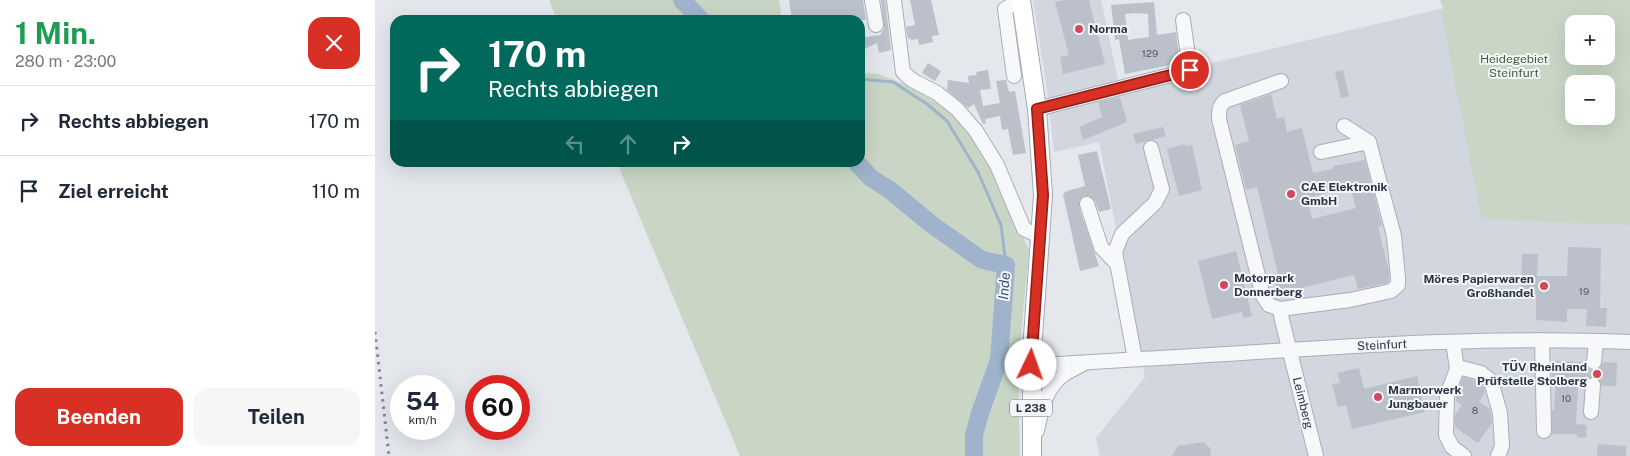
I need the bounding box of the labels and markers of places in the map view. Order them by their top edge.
place label: Norma [1089,22,1128,36]
marker: Norma [1073,23,1085,35]
pin [1169,49,1211,91]
place label: CAE Elektronik GmbH [1301,180,1388,208]
marker: CAE Elektronik GmbH [1285,188,1297,200]
place label: Motorpark Donnerberg [1234,271,1303,299]
place label: Möres Papierwaren Großhandel [1424,272,1534,300]
marker: Motorpark Donnerberg [1218,279,1230,291]
marker: Möres Papierwaren Großhandel [1538,280,1550,292]
place label: TÜV Rheinland Prüfstelle Stolberg [1477,359,1587,388]
marker: TÜV Rheinland Prüfstelle Stolberg [1591,368,1603,380]
place label: Marmorwerk Jungbauer [1388,383,1462,411]
marker: Marmorwerk Jungbauer [1372,391,1384,403]

